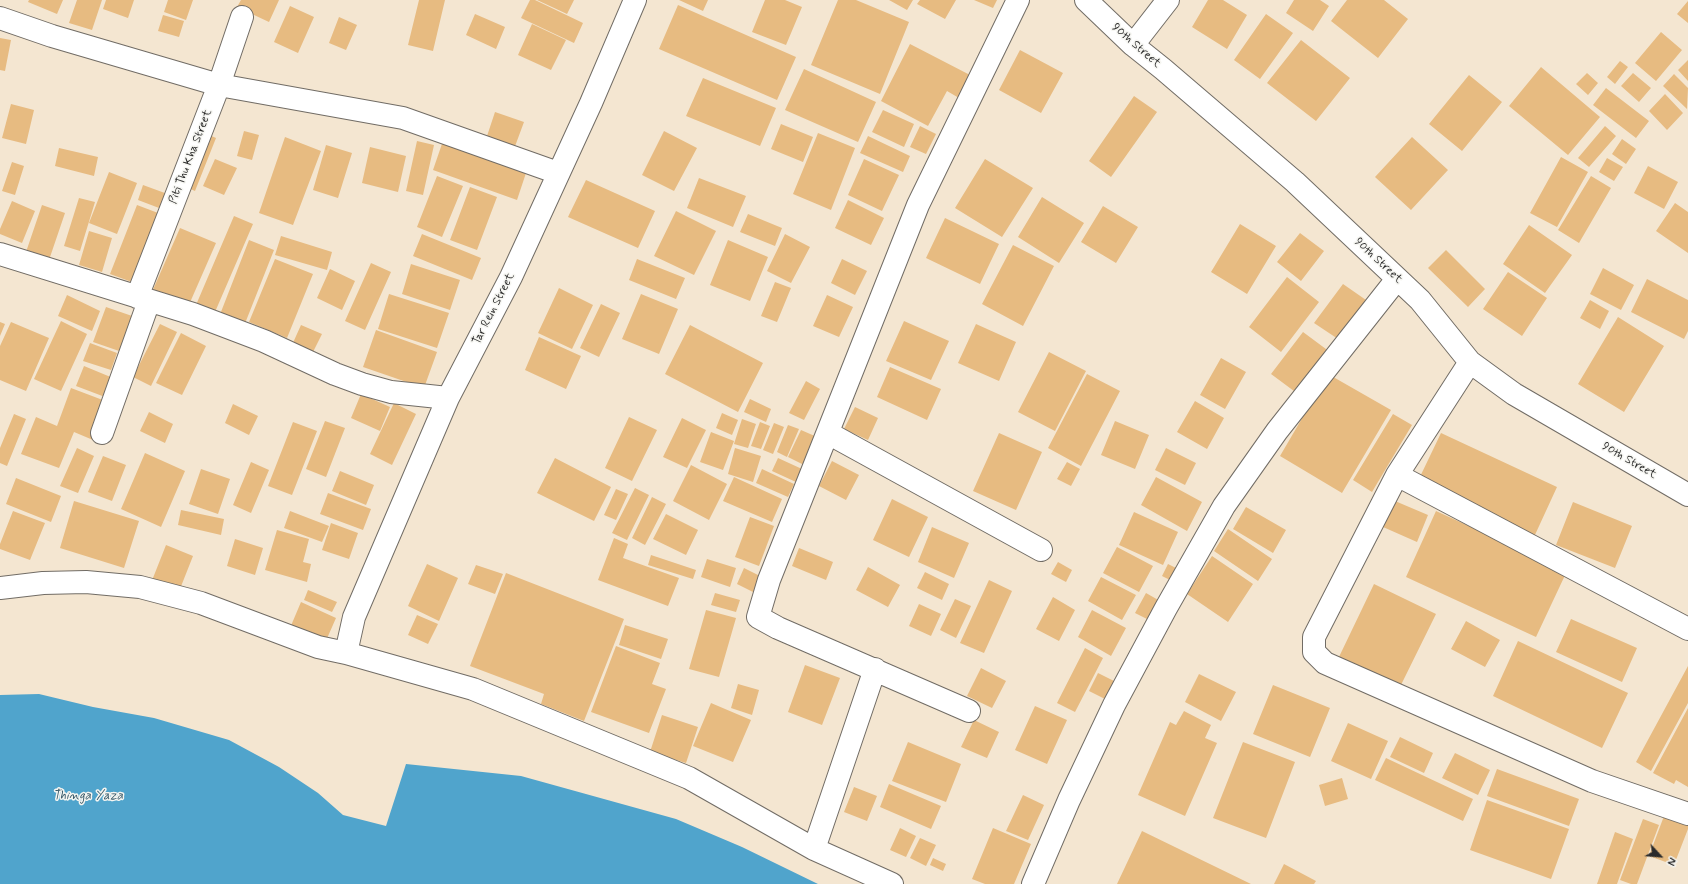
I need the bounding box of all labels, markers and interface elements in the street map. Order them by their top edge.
street label: 90th Street [1108,21,1164,71]
street label: Piti Thu Kha Street [166,108,216,206]
street label: 90th Street [1351,235,1405,287]
street label: Tar Rein Street [470,271,518,347]
street label: 90th Street [1599,440,1659,482]
water label: Thinga Yaza [53,788,123,804]
north arrow [1640,836,1680,876]
text: N [1663,855,1679,868]

